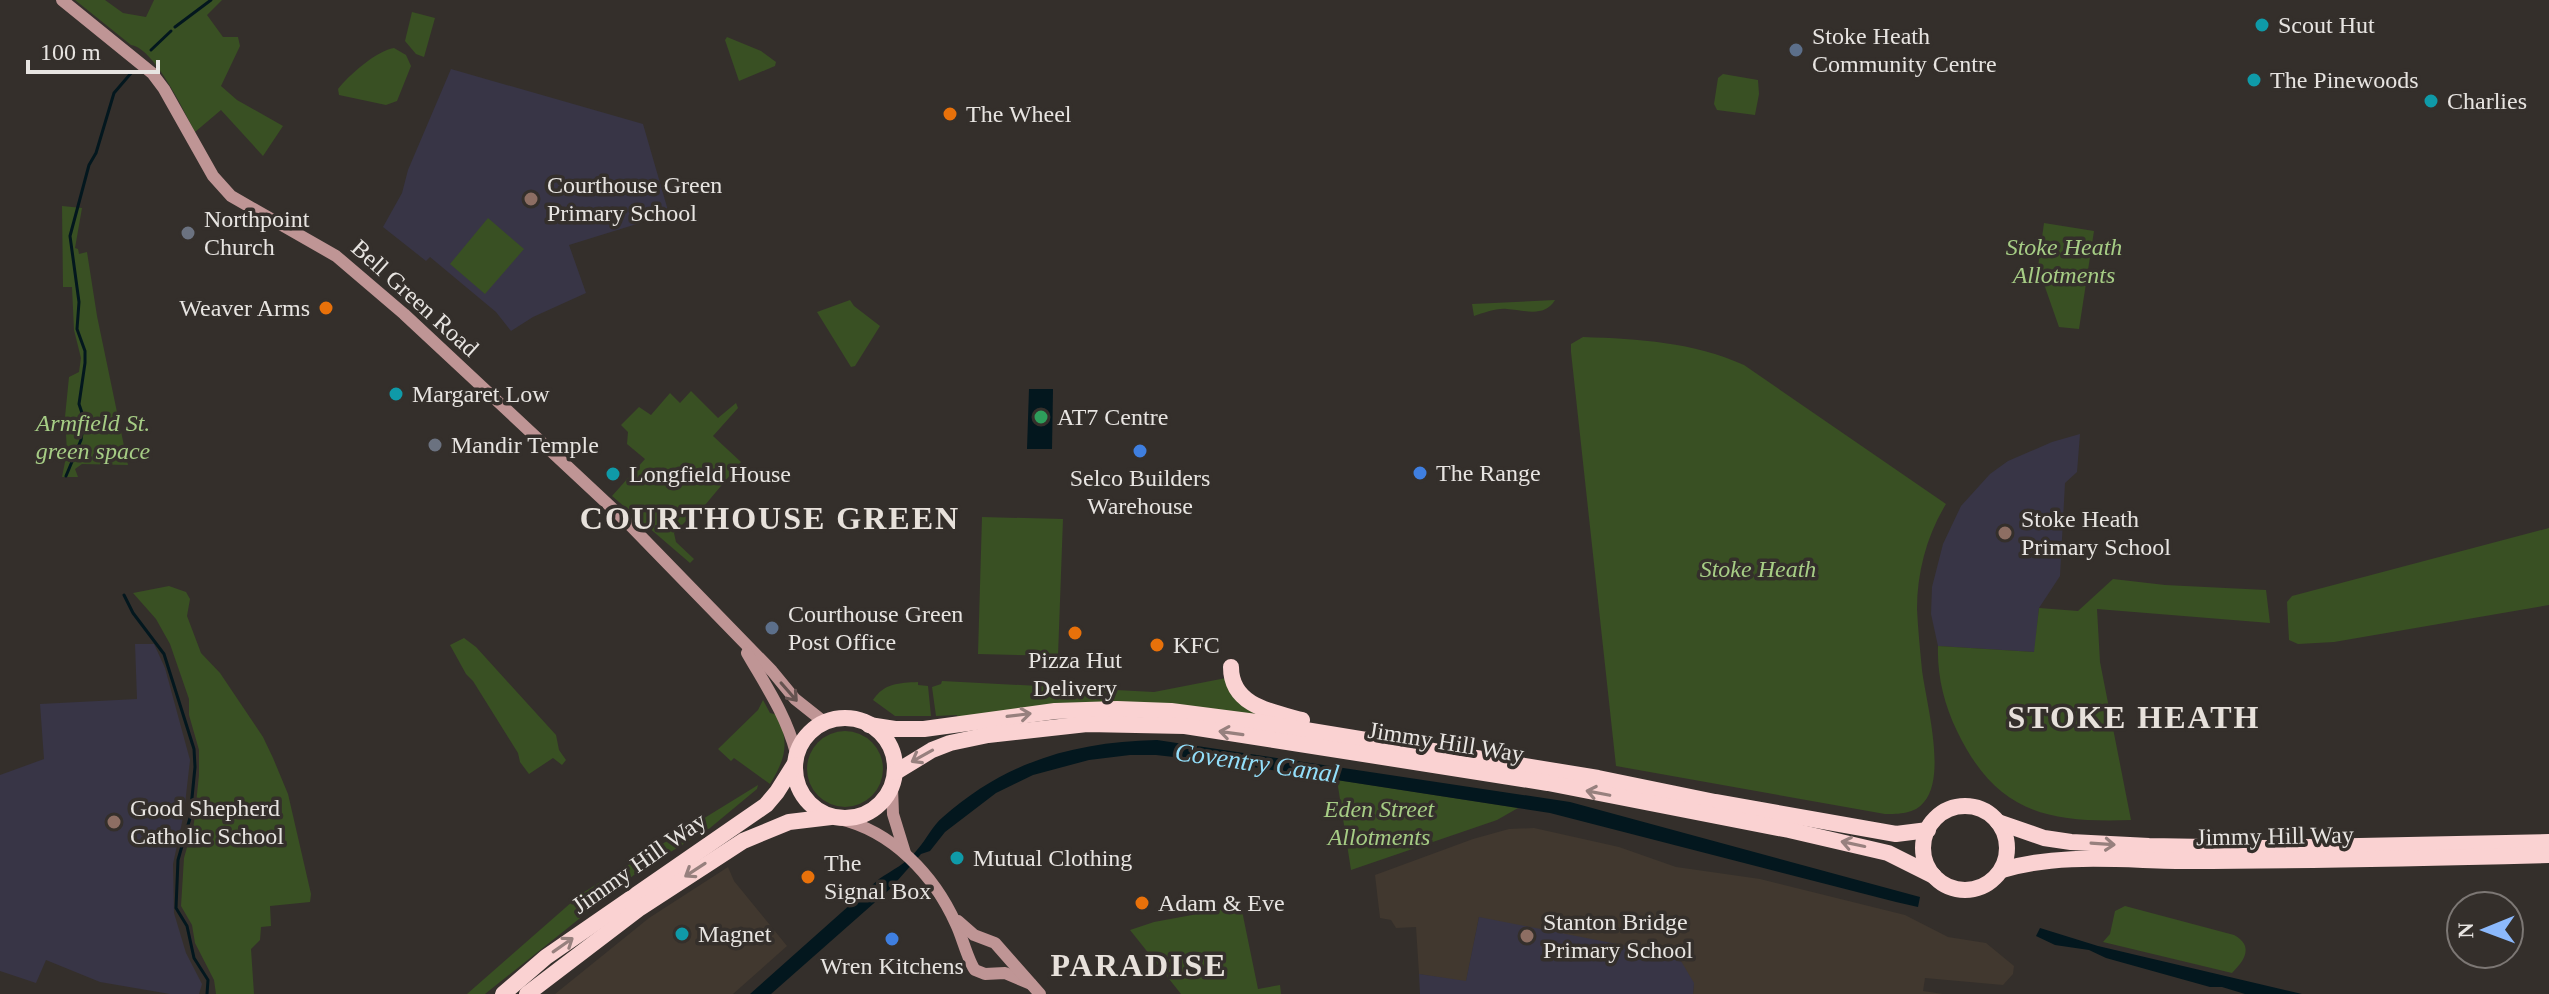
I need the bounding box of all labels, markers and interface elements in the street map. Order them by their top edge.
place label: Scout Hut [2278,12,2375,38]
marker: Scout Hut [2253,16,2271,34]
place label: Stoke Heath Community Centre [1812,23,1997,77]
scale bar [28,24,158,74]
text: 100 m [40,39,101,65]
marker: Stoke Heath Community Centre [1787,41,1805,59]
place label: The Pinewoods [2270,67,2419,93]
marker: The Pinewoods [2245,71,2263,89]
place label: Charlies [2447,88,2527,114]
marker: Charlies [2422,92,2440,110]
place label: The Wheel [966,101,1072,127]
marker: The Wheel [941,105,959,123]
place label: Courthouse Green Primary School [547,172,722,226]
marker: Courthouse Green Primary School [522,190,540,208]
place label: Northpoint Church [204,206,310,260]
marker: Northpoint Church [179,224,197,242]
street label: Bell Green Road [346,234,484,362]
park label: Stoke Heath Allotments [2006,234,2122,288]
place label: Weaver Arms [179,295,310,321]
marker: Weaver Arms [317,299,335,317]
place label: Margaret Low [412,381,550,407]
marker: Margaret Low [387,385,405,403]
place label: AT7 Centre [1057,404,1168,430]
marker: AT7 Centre [1032,408,1050,426]
park label: Armfield St. green space [34,410,151,464]
place label: Mandir Temple [451,432,599,458]
marker: Mandir Temple [426,436,444,454]
marker: Selco Builders Warehouse [1131,442,1149,460]
place label: The Range [1436,460,1541,486]
place label: Longfield House [629,461,791,487]
marker: The Range [1411,464,1429,482]
marker: Longfield House [604,465,622,483]
place label: Selco Builders Warehouse [1070,465,1210,519]
district label: COURTHOUSE GREEN [580,500,960,536]
place label: Stoke Heath Primary School [2021,506,2171,560]
marker: Stoke Heath Primary School [1996,524,2014,542]
park label: Stoke Heath [1700,556,1816,582]
place label: Courthouse Green Post Office [788,601,963,655]
marker: Courthouse Green Post Office [763,619,781,637]
marker: Pizza Hut Delivery [1066,624,1084,642]
place label: KFC [1173,632,1220,658]
marker: KFC [1148,636,1166,654]
place label: Pizza Hut Delivery [1028,647,1122,701]
one-way arrow [780,681,798,701]
district label: STOKE HEATH [2008,699,2260,735]
one-way arrow [1006,707,1031,722]
street label: Jimmy Hill Way [1366,717,1526,767]
one-way arrow [1218,725,1245,740]
water label: Coventry Canal [1173,737,1341,789]
one-way arrow [911,748,934,764]
one-way arrow [1586,784,1611,799]
place label: Good Shepherd Catholic School [130,795,284,849]
park label: Eden Street Allotments [1323,796,1436,850]
street label: Jimmy Hill Way [567,807,711,919]
marker: Good Shepherd Catholic School [105,813,123,831]
street label: Jimmy Hill Way [2196,822,2354,850]
one-way arrow [1841,836,1866,851]
one-way arrow [2089,837,2116,852]
place label: Mutual Clothing [973,845,1132,871]
marker: Mutual Clothing [948,849,966,867]
place label: The Signal Box [824,850,931,904]
one-way arrow [684,863,707,879]
marker: The Signal Box [799,868,817,886]
place label: Adam & Eve [1158,890,1285,916]
north arrow [2445,890,2525,970]
marker: Adam & Eve [1133,894,1151,912]
place label: Stanton Bridge Primary School [1543,909,1693,963]
place label: Magnet [698,921,772,947]
text: N [2453,922,2478,939]
marker: Magnet [673,925,691,943]
marker: Stanton Bridge Primary School [1518,927,1536,945]
marker: Wren Kitchens [883,930,901,948]
one-way arrow [552,937,574,953]
district label: PARADISE [1050,947,1228,983]
place label: Wren Kitchens [820,953,964,979]

